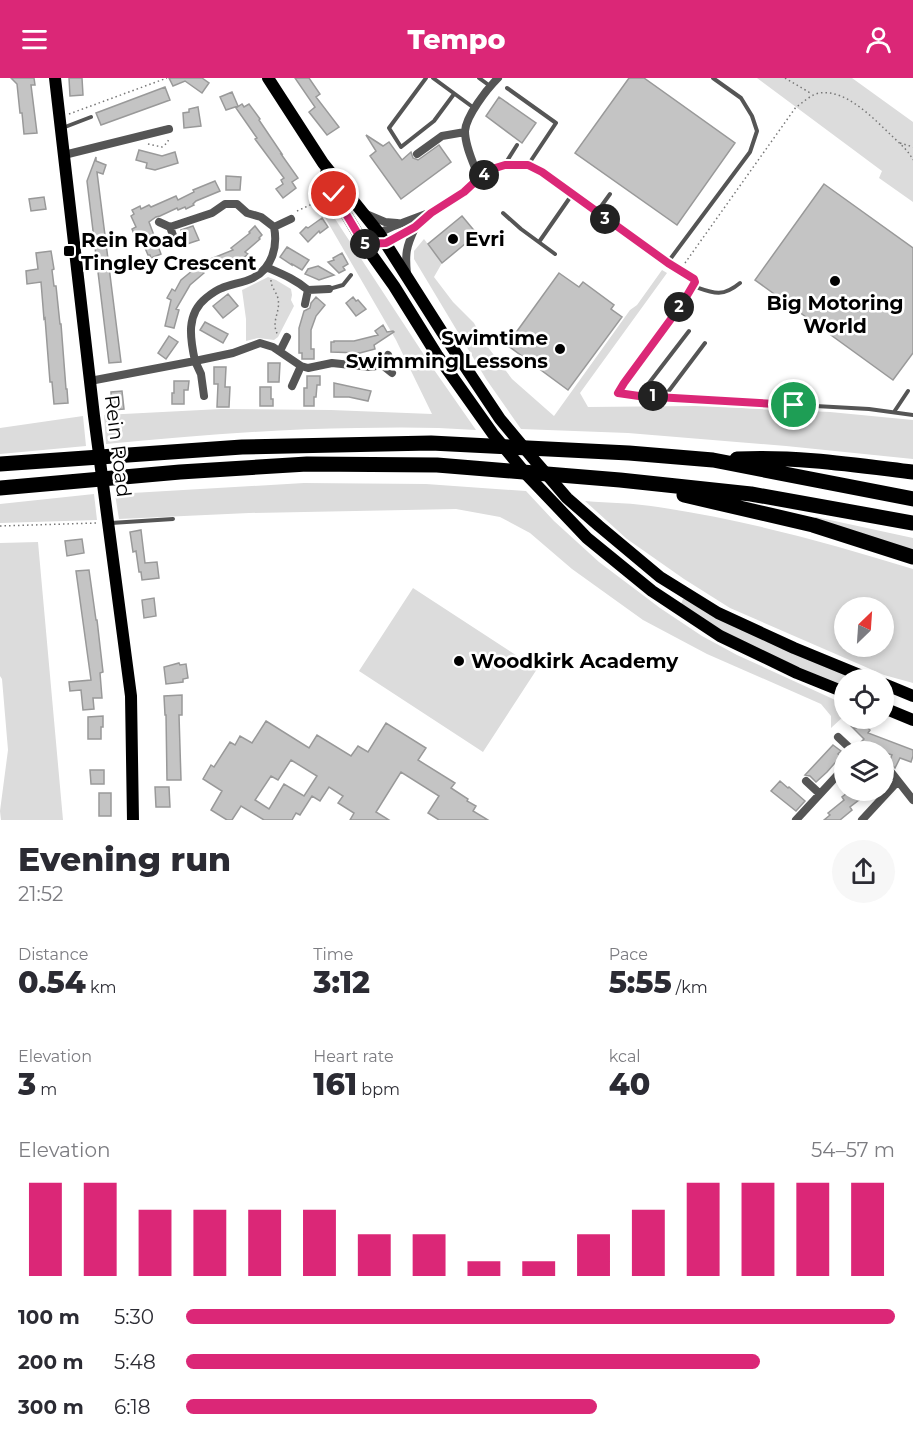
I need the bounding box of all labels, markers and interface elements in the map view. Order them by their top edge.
icon: menu [18,23,51,56]
text: Tempo [408,23,505,56]
icon: person [862,23,895,56]
pin: 4 [469,160,499,190]
text: 4 [478,165,490,184]
pin [308,168,359,219]
icon: check [317,177,350,210]
pin: 3 [590,204,620,234]
text: 3 [600,209,610,228]
place label: Evri [465,227,505,251]
place label: Rein Road Tingley Crescent [81,228,257,275]
pin: 5 [350,229,380,259]
marker: Evri [446,232,460,246]
text: 5 [360,234,370,253]
marker: Rein Road Tingley Crescent [62,244,76,258]
marker: Big Motoring World [828,274,842,288]
place label: Big Motoring World [766,291,904,338]
pin: 2 [664,292,694,322]
text: 2 [674,297,684,316]
place label: Swimtime Swimming Lessons [346,326,548,373]
marker: Swimtime Swimming Lessons [553,342,567,356]
pin [768,379,819,430]
pin: 1 [638,381,668,411]
text: 1 [650,386,656,405]
icon: arrive [777,388,810,421]
street label: Rein Road [100,393,136,499]
north arrow [834,597,894,657]
map controls [834,597,894,801]
place label: Woodkirk Academy [471,649,679,673]
marker: Woodkirk Academy [452,654,466,668]
button: locate [834,669,894,729]
button: layers [834,741,894,801]
text: Evening run [18,839,231,879]
button: share [832,840,895,903]
text: 21:52 [18,882,63,906]
text: Distance [18,945,88,964]
text: Time [313,945,353,964]
text: Pace [609,945,648,964]
text: 0.54 [18,964,86,1001]
text: 3:12 [313,964,370,1001]
text: 5:55 [609,964,672,1001]
text: km [86,978,116,997]
text: /km [672,978,708,997]
text: Elevation [18,1047,92,1066]
text: Heart rate [313,1047,394,1066]
text: kcal [609,1047,641,1066]
text: 3 [18,1066,36,1103]
text: 161 [313,1066,357,1103]
text: 40 [609,1066,650,1103]
text: m [36,1080,57,1099]
text: bpm [357,1080,400,1099]
text: Elevation [18,1138,110,1162]
text: 54–57 m [811,1138,895,1162]
text: 100 m [18,1305,80,1329]
text: 5:30 [114,1305,154,1329]
text: 200 m [18,1350,84,1374]
text: 5:48 [114,1350,156,1374]
text: 300 m [18,1395,84,1419]
text: 6:18 [114,1395,150,1419]

